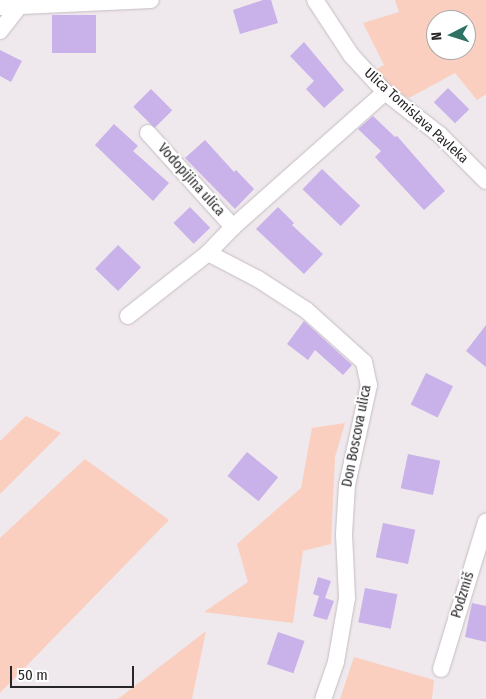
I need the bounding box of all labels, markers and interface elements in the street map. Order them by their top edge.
north arrow [426,10,476,60]
text: N [428,31,445,41]
street label: Ulica Tomislava Pavleka [360,65,472,167]
street label: Vodopijina ulica [154,140,228,220]
street label: Don Boscova ulica [339,384,375,488]
street label: Podzmiš [448,570,478,620]
scale bar [12,656,136,688]
text: 50 m [18,666,48,684]

